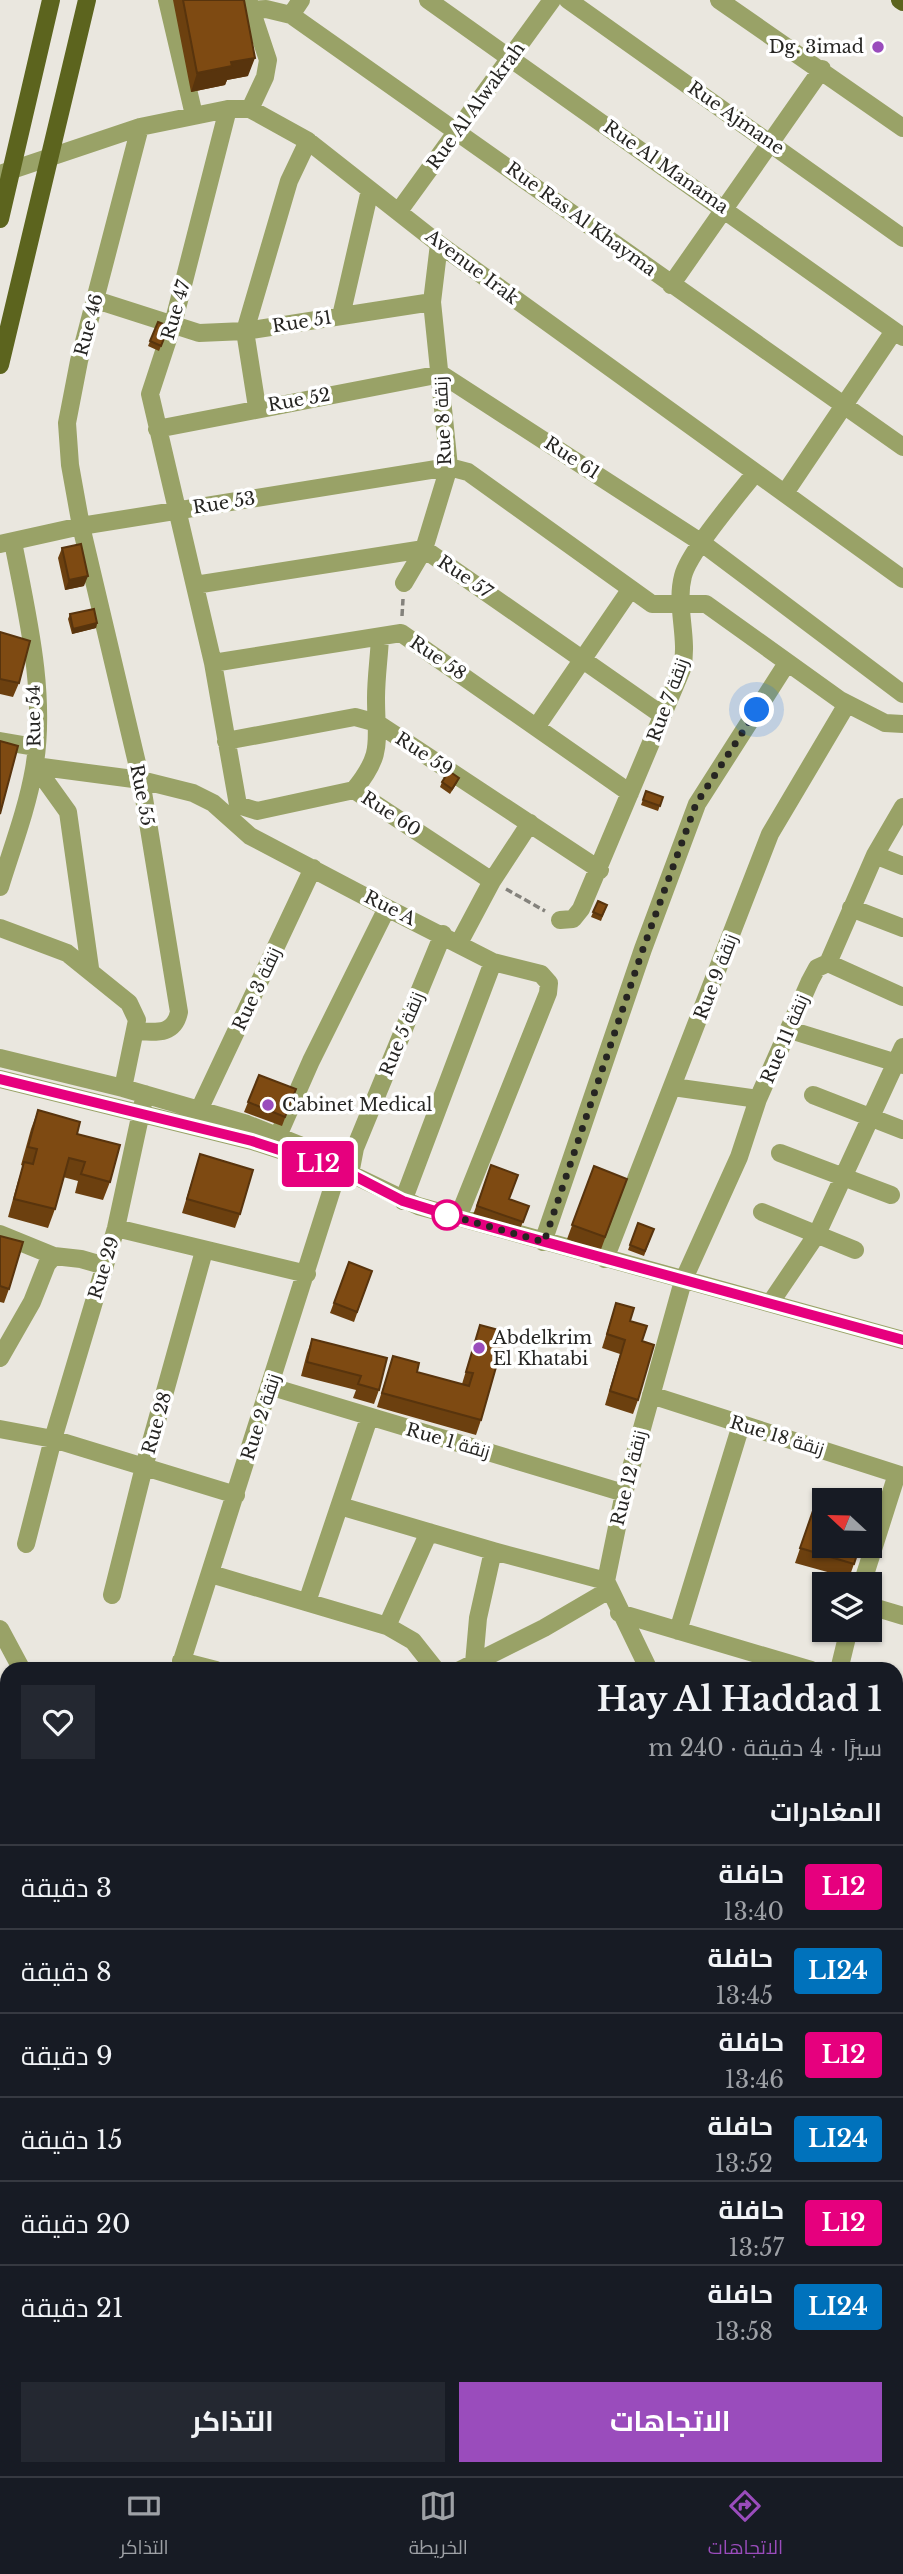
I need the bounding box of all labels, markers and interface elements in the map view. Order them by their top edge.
place label: Dg. 3imad [769,36,864,58]
street label: Rue Al Alwakrah [422,38,530,174]
marker: Dg. 3imad [870,39,886,55]
street label: Rue Ajmane [684,77,788,159]
street label: Rue Al Manama [599,116,733,218]
street label: Rue Ras Al Khayma [502,157,660,281]
street label: Avenue Irak [420,224,523,309]
street label: Rue 47 [157,277,195,342]
street label: Rue 46 [70,291,108,359]
street label: Rue 51 [271,306,333,338]
street label: Rue 8 زنقة [430,376,456,466]
street label: Rue 52 [266,384,332,416]
street label: Rue 61 [540,432,604,484]
street label: Rue 53 [191,487,257,519]
street label: Rue 57 [434,551,497,604]
street label: Rue 58 [406,631,470,685]
street label: Rue 7 زنقة [643,655,693,745]
street label: Rue 54 [22,685,46,747]
your location [739,692,774,727]
street label: Rue 59 [391,727,457,781]
street label: Rue 55 [125,762,159,828]
street label: Rue 60 [357,787,425,841]
street label: Rue A [361,886,420,931]
street label: Rue 9 زنقة [690,931,742,1023]
street label: Rue 3 زنقة [228,944,286,1034]
street label: Rue 5 زنقة [375,989,429,1079]
street label: Rue 11 زنقة [756,991,814,1087]
place label: Cabinet Medical [282,1094,432,1116]
marker: Cabinet Medical [260,1097,276,1113]
line badge: L12 [278,1141,358,1187]
text: L12 [296,1149,340,1178]
unlabelled marker [432,1200,462,1230]
street label: Rue 29 [84,1234,124,1302]
place label: Abdelkrim El Khatabi [492,1327,592,1370]
marker: Abdelkrim El Khatabi [471,1340,487,1356]
street label: Rue 2 زنقة [237,1371,285,1463]
street label: Rue 28 [138,1389,176,1457]
street label: Rue 18 زنقة [727,1411,827,1461]
street label: Rue 1 زنقة [403,1419,493,1463]
street label: Rue 12 زنقة [607,1428,651,1528]
north arrow [812,1488,882,1558]
map controls [812,1488,882,1642]
button: layers [812,1572,882,1642]
text: Hay Al Haddad 1 [597,1679,882,1720]
button: heart [21,1685,95,1759]
text: سيرًا · 4 دقيقة · 240 m [648,1734,882,1762]
text: المغادرات [770,1796,882,1828]
text: حافلة [719,1858,784,1890]
text: 3 دقيقة [21,1872,112,1904]
text: L12 [821,1872,866,1901]
text: 13:40 [723,1898,784,1926]
text: حافلة [708,1942,773,1974]
text: 8 دقيقة [21,1956,112,1988]
text: LI24 [808,1956,868,1985]
text: 13:45 [716,1982,773,2010]
text: حافلة [719,2026,784,2058]
text: 9 دقيقة [21,2040,113,2072]
text: L12 [821,2040,866,2069]
text: 13:46 [725,2066,784,2094]
text: حافلة [708,2110,773,2142]
text: 15 دقيقة [21,2124,122,2156]
text: LI24 [808,2124,868,2153]
text: 13:52 [715,2150,773,2178]
text: حافلة [719,2194,784,2226]
text: 20 دقيقة [21,2208,131,2240]
text: L12 [821,2208,866,2237]
text: 13:57 [728,2234,784,2262]
text: حافلة [708,2278,773,2310]
text: 21 دقيقة [21,2292,124,2324]
text: LI24 [808,2292,868,2321]
text: 13:58 [715,2318,773,2346]
button: التذاكر [21,2382,445,2462]
button: الاتجاهات [459,2382,882,2462]
tab: التذاكر [120,2487,169,2565]
tab: الخريطة [409,2487,468,2565]
tab: الاتجاهات [708,2487,783,2565]

